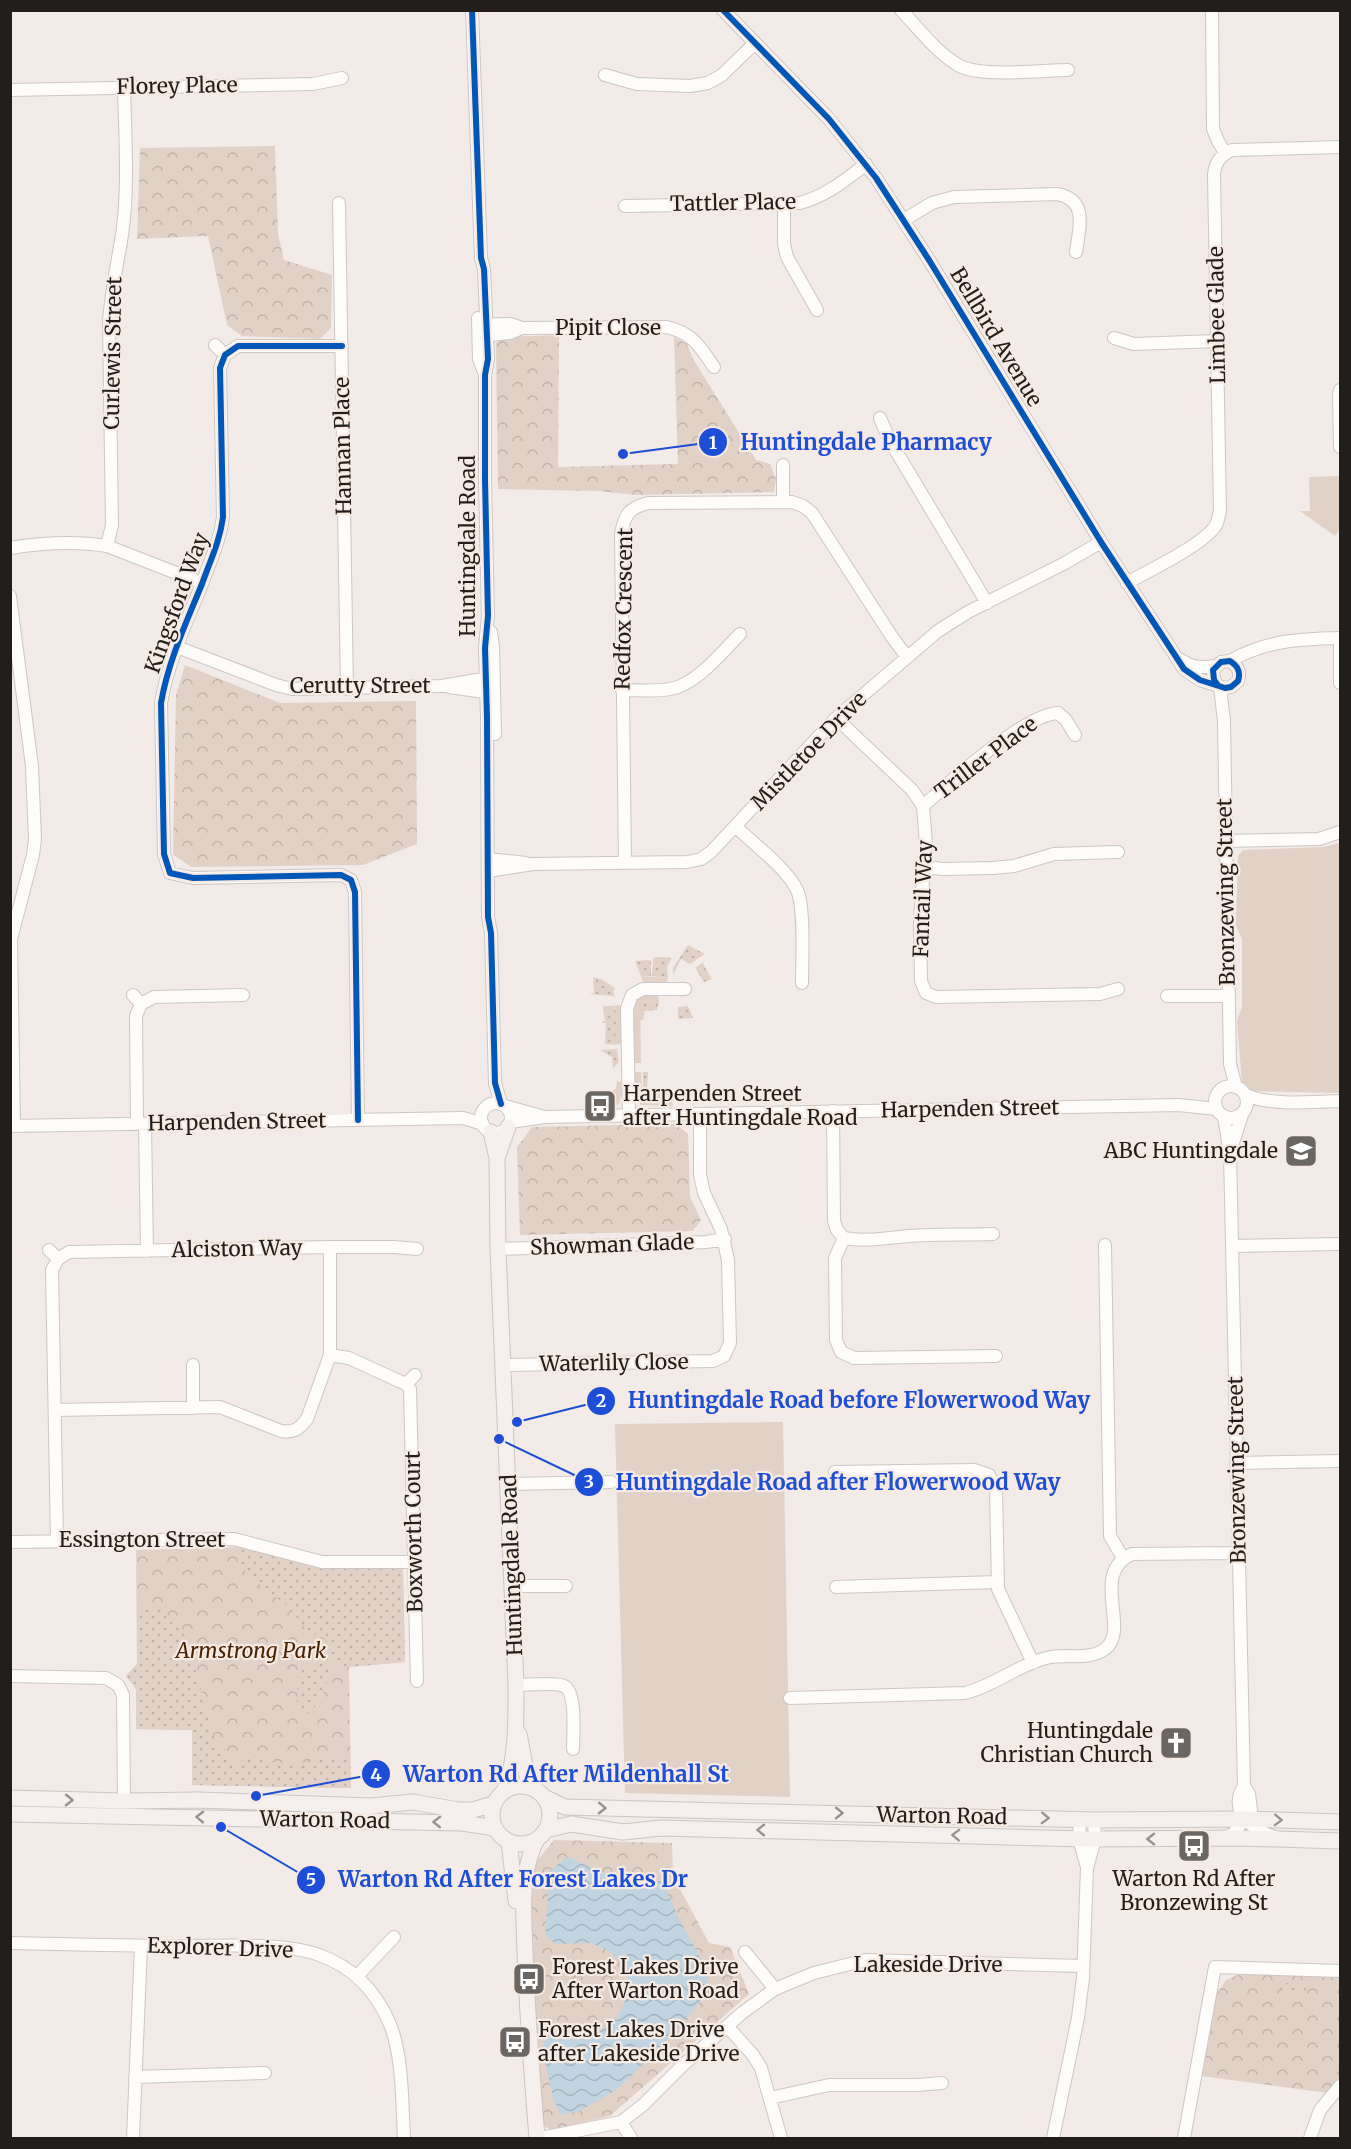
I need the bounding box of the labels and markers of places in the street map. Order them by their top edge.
callout: Huntingdale Pharmacy [698,422,1004,462]
place label: Harpenden Street after Huntingdale Road [623,1080,858,1131]
bus stop icon: Harpenden Street after Huntingdale Road [582,1088,618,1124]
school or university icon: ABC Huntingdale [1283,1133,1319,1169]
place label: ABC Huntingdale [1103,1137,1278,1164]
callout: Huntingdale Road before Flowerwood Way [586,1381,1102,1421]
callout: Huntingdale Road after Flowerwood Way [574,1462,1073,1502]
place label: Huntingdale Christian Church [980,1717,1153,1768]
church icon: Huntingdale Christian Church [1158,1725,1194,1761]
callout: Warton Rd After Mildenhall St [361,1754,742,1794]
bus stop icon: Warton Rd After Bronzewing St [1176,1828,1212,1864]
callout: Warton Rd After Forest Lakes Dr [296,1860,700,1900]
place label: Warton Rd After Bronzewing St [1111,1865,1276,1916]
place label: Forest Lakes Drive After Warton Road [551,1953,739,2004]
bus stop icon: Forest Lakes Drive After Warton Road [511,1961,547,1997]
place label: Forest Lakes Drive after Lakeside Drive [538,2016,740,2067]
bus stop icon: Forest Lakes Drive after Lakeside Drive [497,2024,533,2060]

